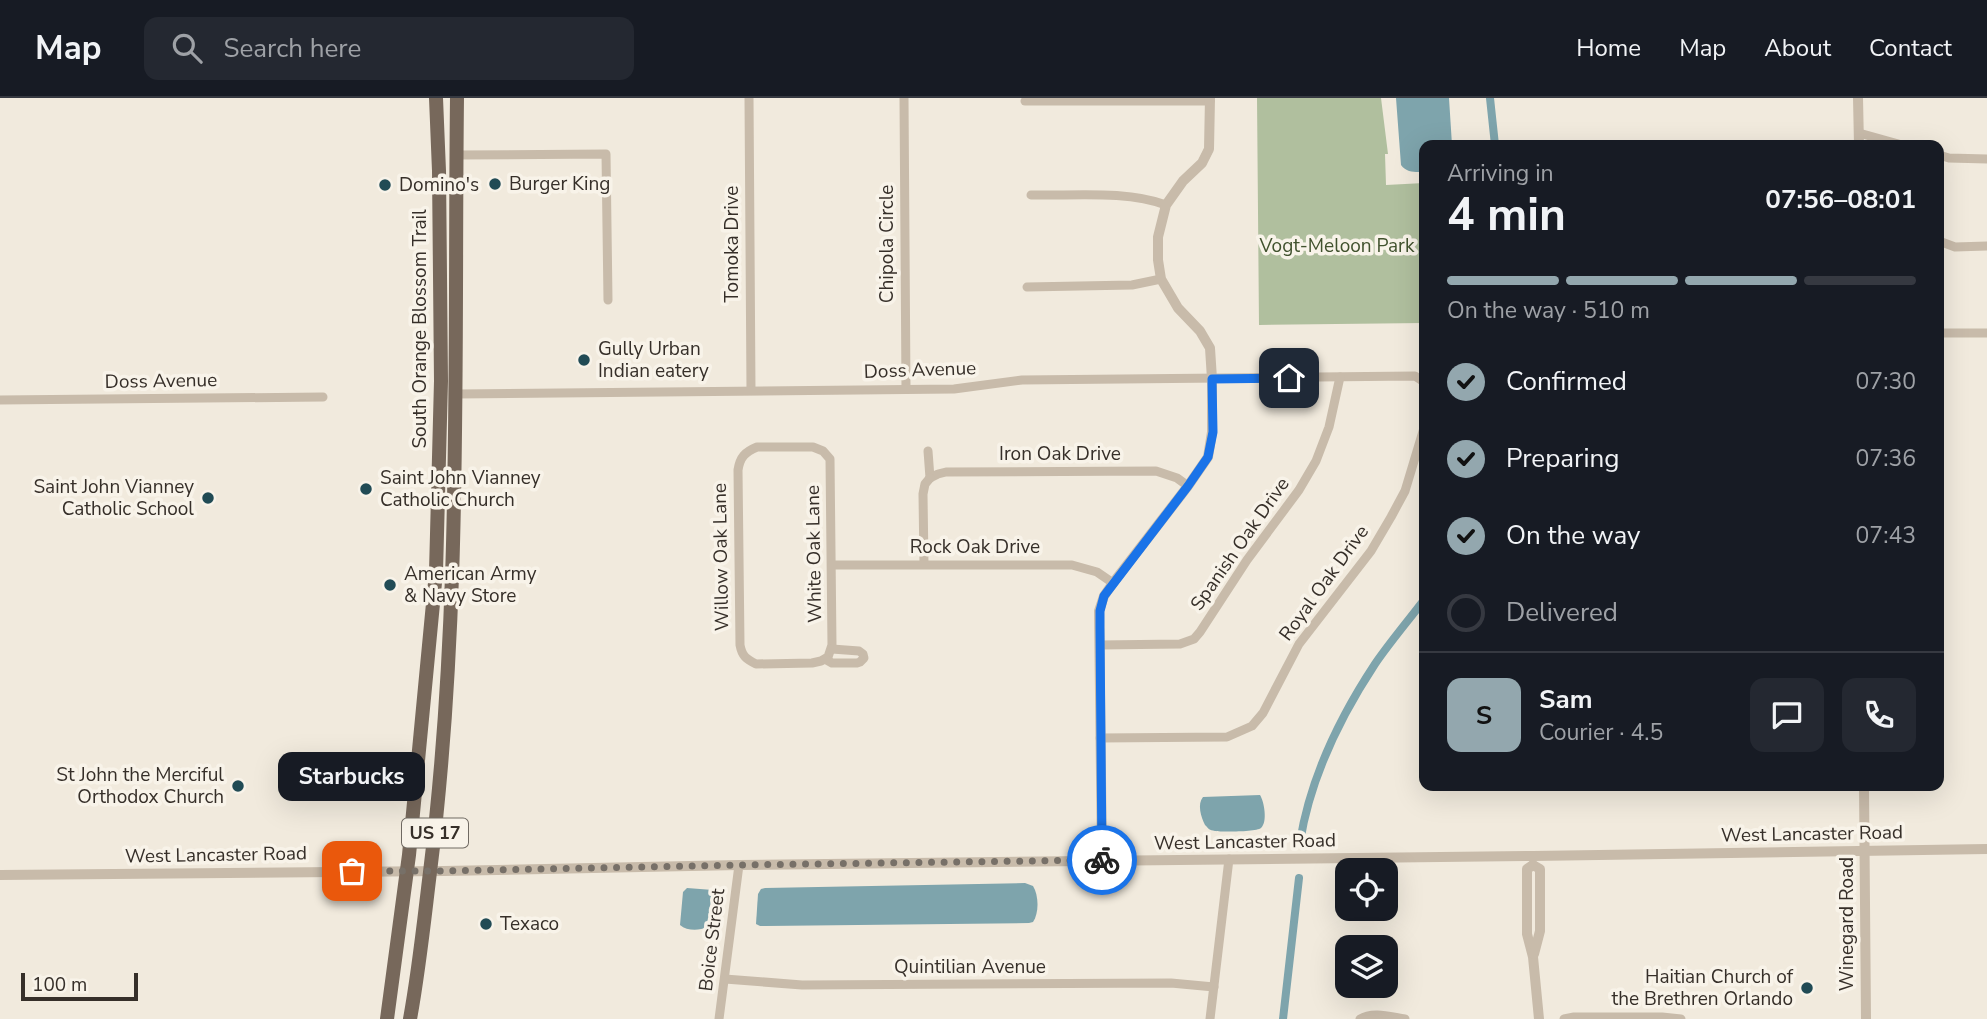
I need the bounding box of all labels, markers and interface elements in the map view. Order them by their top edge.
search box [144,17,634,80]
text: Map [35,26,102,71]
icon: search [168,29,206,67]
text: Search here [224,31,361,66]
text: Home [1576,32,1641,64]
text: Map [1679,32,1726,64]
text: About [1764,32,1831,64]
text: Contact [1869,32,1952,64]
text: Arriving in [1447,158,1554,189]
place label: Burger King [509,171,610,197]
place label: Domino's [399,172,479,198]
marker: Burger King [487,176,503,192]
marker: Domino's [377,177,393,193]
text: 07:56–08:01 [1765,182,1916,217]
text: 4 min [1447,183,1566,246]
street label: Chipola Circle [874,185,900,303]
street label: Tomoka Drive [719,186,745,302]
street label: South Orange Blossom Trail [407,209,433,449]
park label: Vogt-Meloon Park [1259,233,1415,259]
text: On the way · 510 m [1447,295,1650,326]
place label: Gully Urban Indian eatery [598,336,709,384]
pin [1259,348,1319,408]
marker: Gully Urban Indian eatery [576,352,592,368]
street label: Doss Avenue [863,355,977,385]
icon: home [1270,359,1308,397]
icon: check [1447,363,1485,401]
text: Confirmed [1506,364,1627,399]
text: 07:30 [1856,366,1916,397]
street label: Doss Avenue [105,367,217,395]
icon: check [1447,440,1485,478]
street label: Iron Oak Drive [999,441,1121,467]
text: Preparing [1506,441,1619,476]
text: 07:36 [1856,443,1916,474]
place label: Saint John Vianney Catholic Church [380,465,541,513]
street label: Spanish Oak Drive [1184,472,1296,616]
place label: Saint John Vianney Catholic School [33,474,194,522]
marker: Saint John Vianney Catholic Church [358,481,374,497]
street label: Willow Oak Lane [707,483,735,631]
street label: White Oak Lane [800,485,828,623]
marker: Saint John Vianney Catholic School [200,490,216,506]
icon: check [1447,517,1485,555]
text: On the way [1506,518,1640,553]
street label: Royal Oak Drive [1273,520,1375,646]
text: 07:43 [1856,520,1916,551]
street label: Rock Oak Drive [910,534,1040,560]
place label: American Army & Navy Store [404,561,537,609]
marker: American Army & Navy Store [382,577,398,593]
text: Delivered [1506,595,1618,630]
button: chat [1750,678,1824,752]
button: phone [1842,678,1916,752]
text: Sam [1539,682,1592,717]
text: S [1476,698,1492,733]
text: Courier · 4.5 [1539,717,1663,748]
callout: Starbucks [278,752,426,801]
text: Starbucks [298,761,405,792]
place label: St John the Merciful Orthodox Church [56,762,224,810]
marker: St John the Merciful Orthodox Church [230,778,246,794]
road number: US 17 [402,818,468,848]
street label: West Lancaster Road [1721,819,1903,849]
courier [1067,825,1137,895]
street label: West Lancaster Road [1154,827,1336,857]
street label: West Lancaster Road [125,840,307,870]
pin [322,841,382,901]
icon: bike [1083,841,1121,879]
icon: bag [333,852,371,890]
street label: Winegard Road [1834,857,1860,991]
map controls [1335,858,1398,998]
button: locate [1335,858,1398,921]
street label: Boice Street [693,887,731,993]
place label: Texaco [500,911,559,937]
marker: Texaco [478,916,494,932]
button: layers [1335,935,1398,998]
street label: Quintilian Avenue [894,954,1046,980]
place label: Haitian Church of the Brethren Orlando [1612,964,1794,1012]
scale bar [21,970,138,1002]
text: 100 m [32,972,87,998]
marker: Haitian Church of the Brethren Orlando [1799,980,1815,996]

